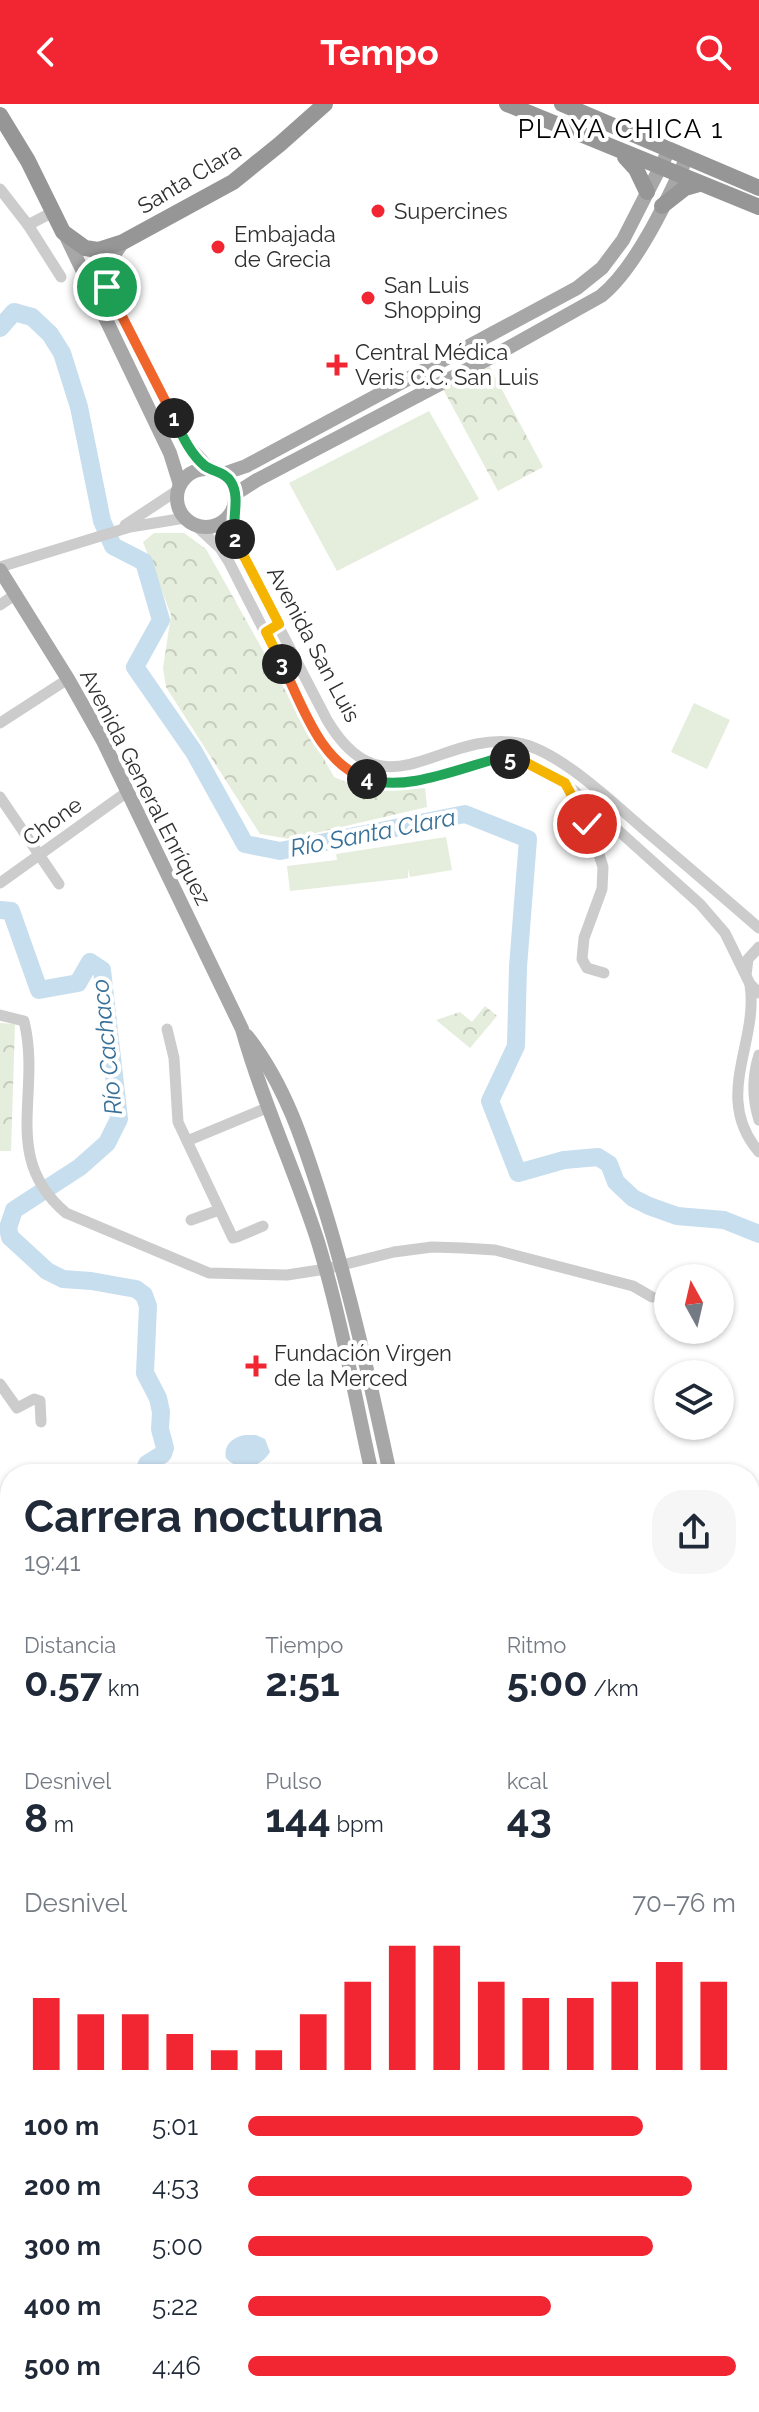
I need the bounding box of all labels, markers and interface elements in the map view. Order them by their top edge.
icon: back [24,30,68,74]
icon: search [691,30,735,74]
text: Tempo [320,31,439,73]
district label: PLAYA CHICA 1 [518,114,724,144]
street label: Santa Clara [133,137,245,219]
place label: Supercines [394,198,508,224]
marker: Supercines [369,202,387,220]
place label: Embajada de Grecia [234,221,336,272]
marker: Embajada de Grecia [209,238,227,256]
pin [73,253,141,321]
icon: arrive [85,265,129,309]
place label: San Luis Shopping [384,272,482,323]
marker: San Luis Shopping [359,289,377,307]
place label: Central Médica Veris C.C. San Luis [355,339,539,390]
marker: Central Médica Veris C.C. San Luis [326,354,348,376]
pin: 1 [154,398,194,438]
text: 1 [169,405,179,431]
pin: 2 [215,519,255,559]
text: 2 [229,526,241,552]
street label: Avenida San Luis [262,562,366,726]
pin: 3 [262,644,302,684]
text: 3 [276,651,288,677]
street label: Avenida General Enríquez [75,665,217,909]
pin: 5 [490,739,530,779]
text: 5 [504,746,516,772]
pin: 4 [347,759,387,799]
text: 4 [361,766,373,792]
pin [553,790,621,858]
street label: Chone [17,791,87,851]
water label: Río Santa Clara [288,802,458,863]
icon: check [565,802,609,846]
water label: Río Cachaco [85,978,128,1116]
north arrow [654,1264,734,1344]
map controls [654,1264,734,1440]
place label: Fundación Virgen de la Merced [274,1340,452,1391]
marker: Fundación Virgen de la Merced [245,1355,267,1377]
button: layers [654,1360,734,1440]
button: share [652,1490,736,1574]
text: Carrera nocturna [24,1491,383,1542]
text: 19:41 [24,1547,81,1577]
text: Distancia [24,1632,116,1658]
text: Tiempo [265,1632,343,1658]
text: Ritmo [507,1632,566,1658]
text: 0.57 [24,1658,102,1705]
text: 2:51 [265,1658,340,1705]
text: 5:00 [507,1658,588,1705]
text: km [102,1675,140,1701]
text: /km [588,1675,639,1701]
text: Desnivel [24,1768,111,1794]
text: Pulso [265,1768,322,1794]
text: kcal [507,1768,548,1794]
text: 8 [24,1794,48,1841]
text: 144 [265,1794,331,1841]
text: 43 [507,1794,552,1841]
text: m [48,1811,74,1837]
text: bpm [331,1811,384,1837]
text: Desnivel [24,1888,127,1918]
text: 70–76 m [632,1888,736,1918]
text: 100 m [24,2111,99,2141]
text: 5:01 [152,2111,198,2141]
text: 200 m [24,2171,101,2201]
text: 4:53 [152,2171,199,2201]
text: 300 m [24,2231,101,2261]
text: 5:00 [152,2231,203,2261]
text: 400 m [24,2291,101,2321]
text: 5:22 [152,2291,198,2321]
text: 500 m [24,2351,101,2381]
text: 4:46 [152,2351,201,2381]

